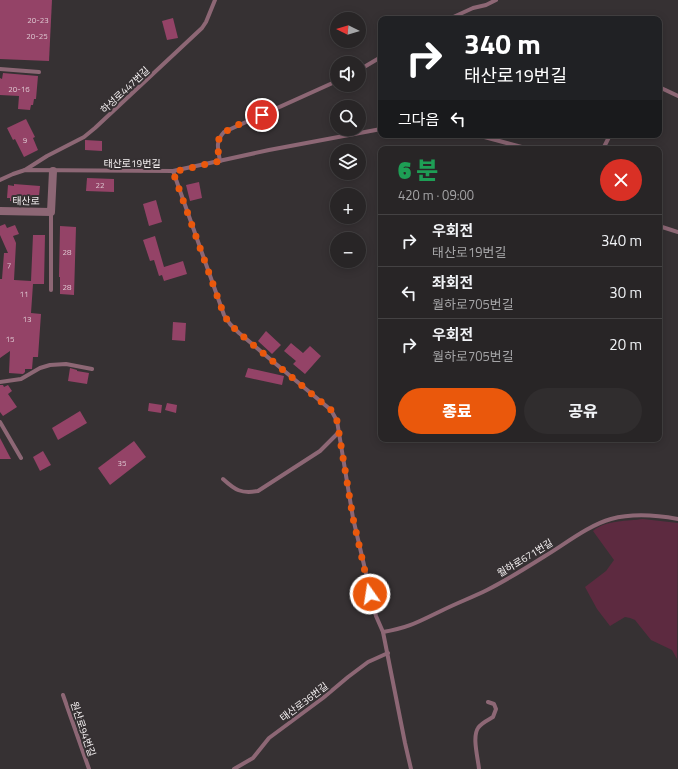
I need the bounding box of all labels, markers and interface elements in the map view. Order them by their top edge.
north arrow [330,12,366,48]
map controls [330,12,366,268]
house number: 20-23 [27,14,49,26]
text: 340 m [464,22,541,65]
house number: 20-25 [26,30,48,42]
icon: right [398,32,450,84]
button: sound [330,56,366,92]
text: 태산로19번길 [464,62,567,89]
street label: 하성로447번길 [97,63,153,117]
house number: 20-16 [8,83,30,95]
pin [245,98,279,132]
button: search [330,100,366,136]
icon: arrive [251,104,273,126]
text: 그다음 [398,108,439,131]
icon: left [447,108,469,130]
house number: 9 [23,134,28,146]
button: layers [330,144,366,180]
text: 6 분 [398,152,438,188]
street label: 태산로19번길 [103,156,161,171]
button: close [600,159,642,201]
house number: 22 [96,179,104,191]
text: 420 m · 09:00 [398,185,474,205]
button: + [330,188,366,224]
street label: 태산로 [12,193,40,209]
text: 우회전 [432,219,473,242]
text: 340 m [601,229,642,252]
icon: right [398,230,420,252]
button: − [330,232,366,268]
text: 태산로19번길 [432,242,506,262]
house number: 28 [63,246,72,258]
house number: 7 [7,259,11,271]
text: 좌회전 [432,271,473,294]
house number: 28 [63,281,72,293]
text: 30 m [609,281,642,304]
icon: left [398,282,420,304]
house number: 11 [20,288,28,300]
text: 월하로705번길 [432,294,514,314]
house number: 13 [23,313,31,325]
text: 우회전 [432,323,473,346]
house number: 15 [6,333,15,345]
text: 20 m [609,333,642,356]
icon: right [398,334,420,356]
text: 월하로705번길 [432,346,514,366]
button: 종료 [398,388,516,434]
button: 공유 [524,388,642,434]
house number: 35 [118,457,127,469]
street label: 월하로671번길 [494,535,556,581]
position arrow [349,573,391,615]
street label: 태산로36번길 [277,679,331,725]
street label: 원산로94번길 [67,700,99,758]

